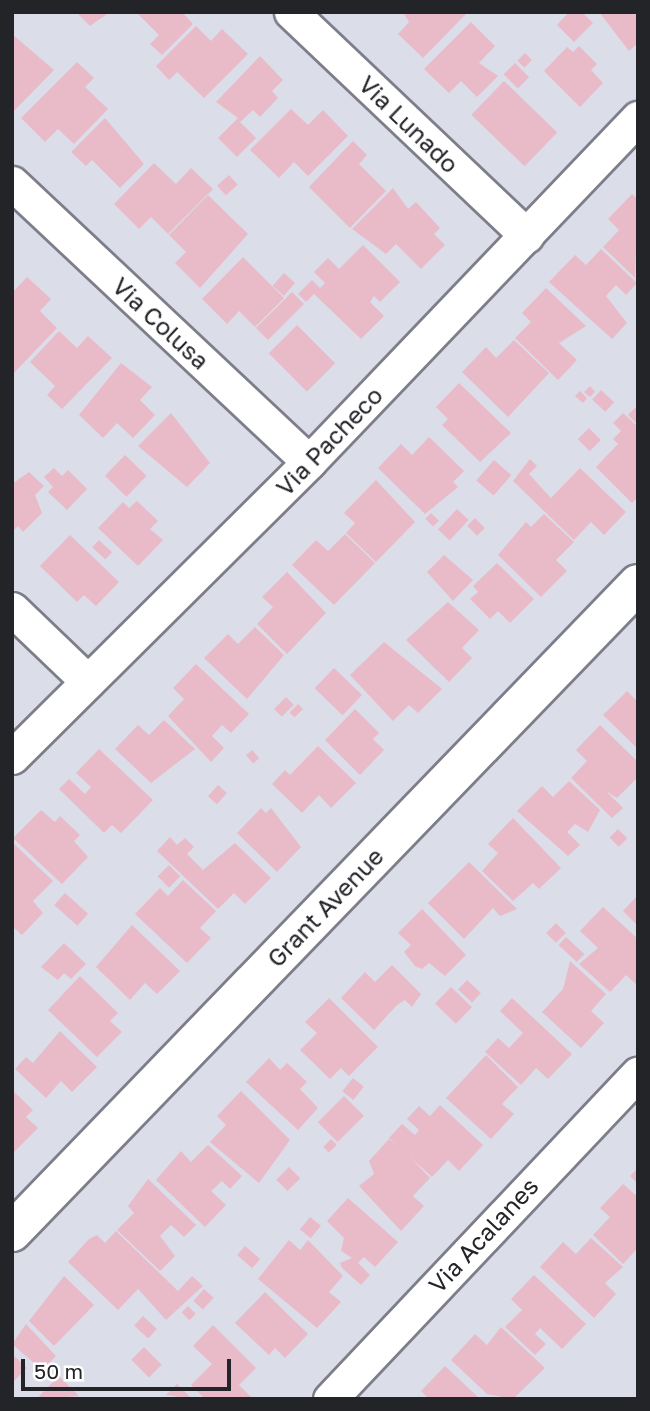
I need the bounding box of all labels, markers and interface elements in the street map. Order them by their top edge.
street label: Via Lunado [353,69,465,179]
street label: Via Colusa [107,271,215,375]
street label: Via Pacheco [270,381,388,501]
street label: Grant Avenue [261,841,389,973]
street label: Via Acalanes [422,1171,544,1299]
scale bar [24,1344,234,1388]
text: 50 m [34,1358,83,1384]

